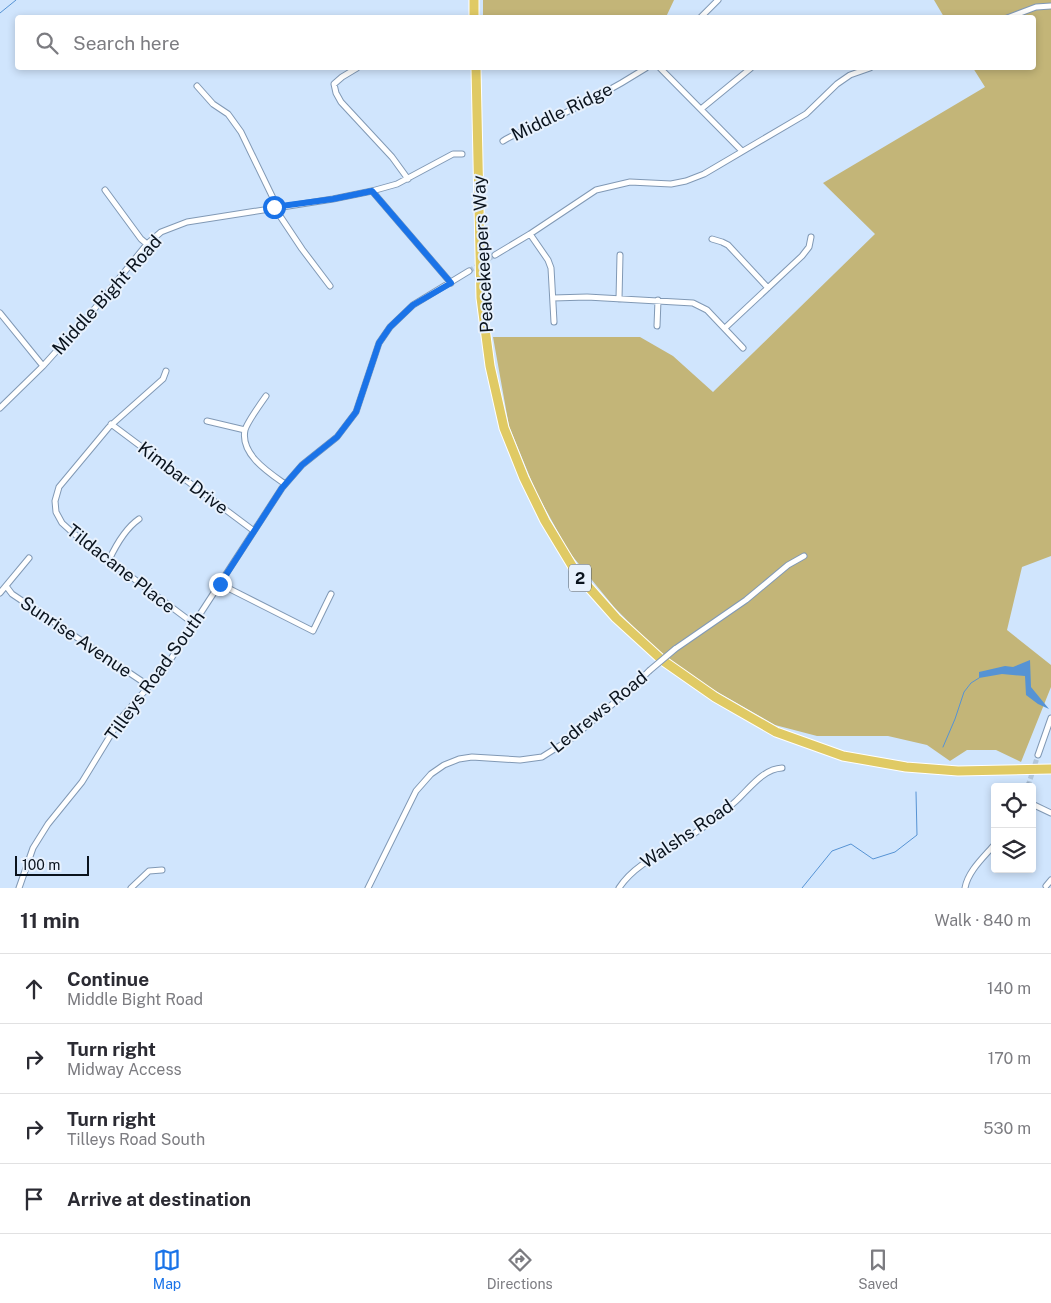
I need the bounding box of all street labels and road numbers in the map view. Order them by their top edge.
street label: Middle Ridge [508,78,616,145]
street label: Peacekeepers Way [468,174,497,333]
street label: Middle Bight Road [48,231,166,359]
street label: Kimbar Drive [134,437,233,518]
street label: Tildacane Place [63,520,180,618]
road number: 2 [569,564,591,592]
street label: Sunrise Avenue [17,592,136,682]
street label: Tilleys Road South [100,607,209,745]
street label: Ledrews Road [546,666,651,757]
street label: Walshs Road [637,795,737,872]

